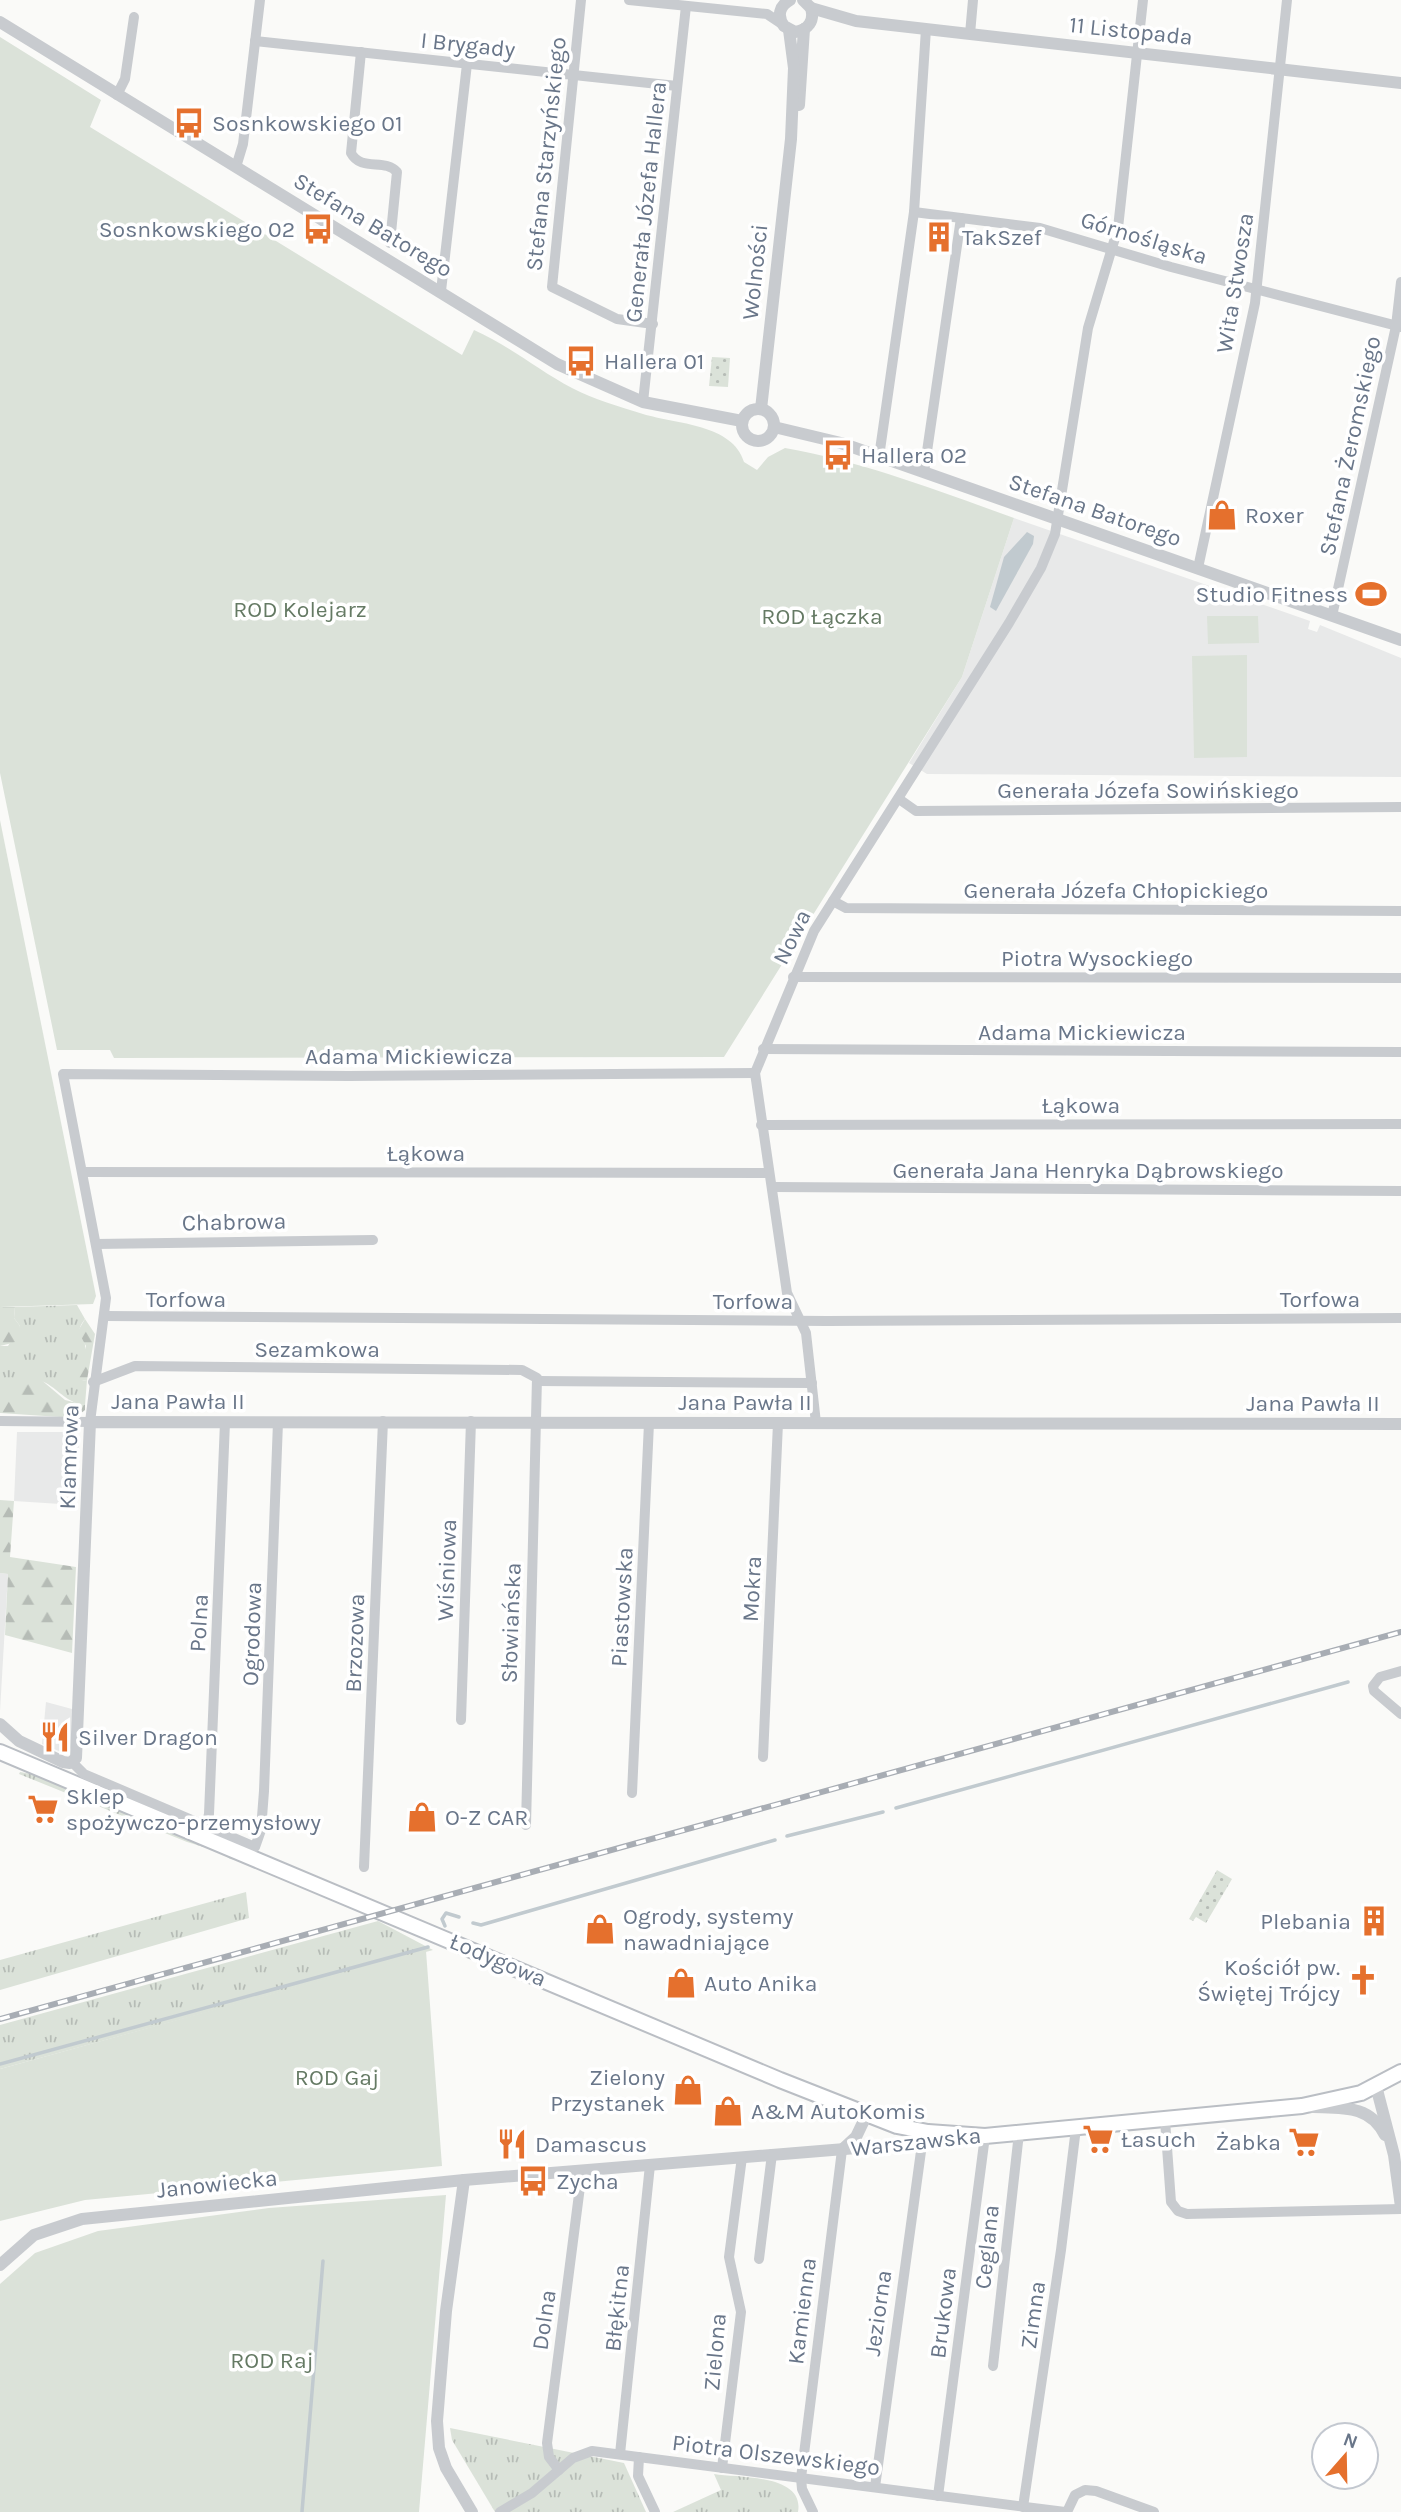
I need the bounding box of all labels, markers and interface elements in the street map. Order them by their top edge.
street label: 11 Listopada [1068,11,1194,51]
street label: I Brygady [419,27,517,63]
street label: Stefana Starzyńskiego [520,36,572,272]
street label: Generała Józefa Hallera [620,80,672,324]
bus stop icon: Sosnkowskiego 01 [172,106,206,140]
place label: Sosnkowskiego 01 [212,110,403,137]
street label: Stefana Batorego [289,167,457,283]
street label: Górnośląska [1077,206,1211,270]
street label: Wita Stwosza [1211,211,1259,355]
bus stop icon: Sosnkowskiego 02 [301,212,335,246]
place label: Sosnkowskiego 02 [99,216,295,243]
building icon: TakSzef [922,220,956,254]
street label: Wolności [737,223,773,321]
place label: TakSzef [962,224,1042,251]
street label: Stefana Żeromskiego [1314,334,1386,558]
bus stop icon: Hallera 01 [564,344,598,378]
place label: Hallera 01 [604,348,704,375]
bus stop icon: Hallera 02 [821,438,855,472]
place label: Hallera 02 [861,442,967,469]
street label: Stefana Batorego [1005,468,1185,552]
shop icon: Roxer [1205,498,1239,532]
place label: Roxer [1245,502,1304,529]
sports icon: Studio Fitness [1354,577,1388,611]
place label: Studio Fitness [1196,581,1348,608]
park label: ROD Kolejarz [233,596,367,623]
park label: ROD Łączka [761,603,883,630]
street label: Generała Józefa Sowińskiego [997,777,1299,804]
street label: Generała Józefa Chłopickiego [964,877,1268,904]
street label: Nowa [767,905,817,969]
street label: Piotra Wysockiego [1001,945,1193,972]
street label: Adama Mickiewicza [978,1019,1186,1046]
street label: Adama Mickiewicza [305,1043,513,1070]
street label: Łąkowa [1042,1092,1120,1119]
street label: Łąkowa [387,1140,465,1167]
street label: Generała Jana Henryka Dąbrowskiego [892,1157,1284,1184]
street label: Chabrowa [182,1208,286,1236]
street label: Torfowa [146,1286,226,1313]
street label: Torfowa [1280,1286,1360,1313]
street label: Torfowa [713,1288,793,1315]
street label: Sezamkowa [254,1336,380,1363]
street label: Jana Pawła II [111,1388,245,1415]
street label: Jana Pawła II [678,1389,812,1416]
street label: Jana Pawła II [1246,1390,1380,1417]
street label: Klamrowa [54,1404,84,1510]
street label: Wiśniowa [432,1518,462,1622]
street label: Piastowska [605,1546,639,1668]
street label: Mokra [737,1555,767,1623]
street label: Słowiańska [495,1562,527,1684]
street label: Ogrodowa [237,1581,267,1687]
street label: Polna [184,1593,214,1653]
street label: Brzozowa [340,1593,370,1693]
restaurant icon: Silver Dragon [38,1720,72,1754]
place label: Silver Dragon [78,1724,218,1751]
place label: Sklep spożywczo-przemysłowy [66,1783,321,1836]
supermarket icon: Sklep spożywczo-przemysłowy [26,1792,60,1826]
shop icon: O-Z CAR [405,1800,439,1834]
place label: O-Z CAR [445,1804,528,1831]
place label: Ogrody, systemy nawadniające [623,1903,794,1956]
building icon: Plebania [1357,1904,1391,1938]
place label: Plebania [1260,1908,1351,1935]
shop icon: Ogrody, systemy nawadniające [583,1912,617,1946]
street label: Łodygowa [446,1928,550,1992]
place label: Kościół pw. Świętej Trójcy [1197,1954,1340,2007]
church icon: Kościół pw. Świętej Trójcy [1346,1963,1380,1997]
shop icon: Auto Anika [664,1966,698,2000]
place label: Auto Anika [704,1970,817,1997]
park label: ROD Gaj [295,2064,379,2091]
place label: Zielony Przystanek [550,2064,665,2117]
shop icon: Zielony Przystanek [671,2073,705,2107]
shop icon: A&M AutoKomis [711,2094,745,2128]
place label: A&M AutoKomis [751,2098,926,2125]
street label: Warszawska [850,2122,982,2162]
supermarket icon: Łasuch [1081,2122,1115,2156]
supermarket icon: Żabka [1287,2125,1321,2159]
place label: Łasuch [1121,2126,1196,2153]
restaurant icon: Damascus [495,2127,529,2161]
place label: Żabka [1215,2129,1281,2156]
place label: Damascus [535,2131,647,2158]
street label: Janowiecka [155,2164,279,2204]
bus stop icon: Zycha [516,2164,550,2198]
place label: Zycha [556,2168,619,2195]
street label: Ceglana [969,2204,1005,2290]
street label: Kamienna [782,2256,822,2366]
street label: Błękitna [599,2263,635,2353]
street label: Brukowa [924,2266,962,2360]
street label: Jeziorna [859,2268,897,2358]
street label: Zimna [1015,2279,1051,2351]
street label: Dolna [526,2288,562,2352]
street label: Zielona [698,2312,732,2392]
park label: ROD Raj [230,2347,314,2374]
north arrow [1310,2421,1380,2491]
text: N [1340,2428,1361,2454]
street label: Piotra Olszewskiego [671,2429,881,2481]

